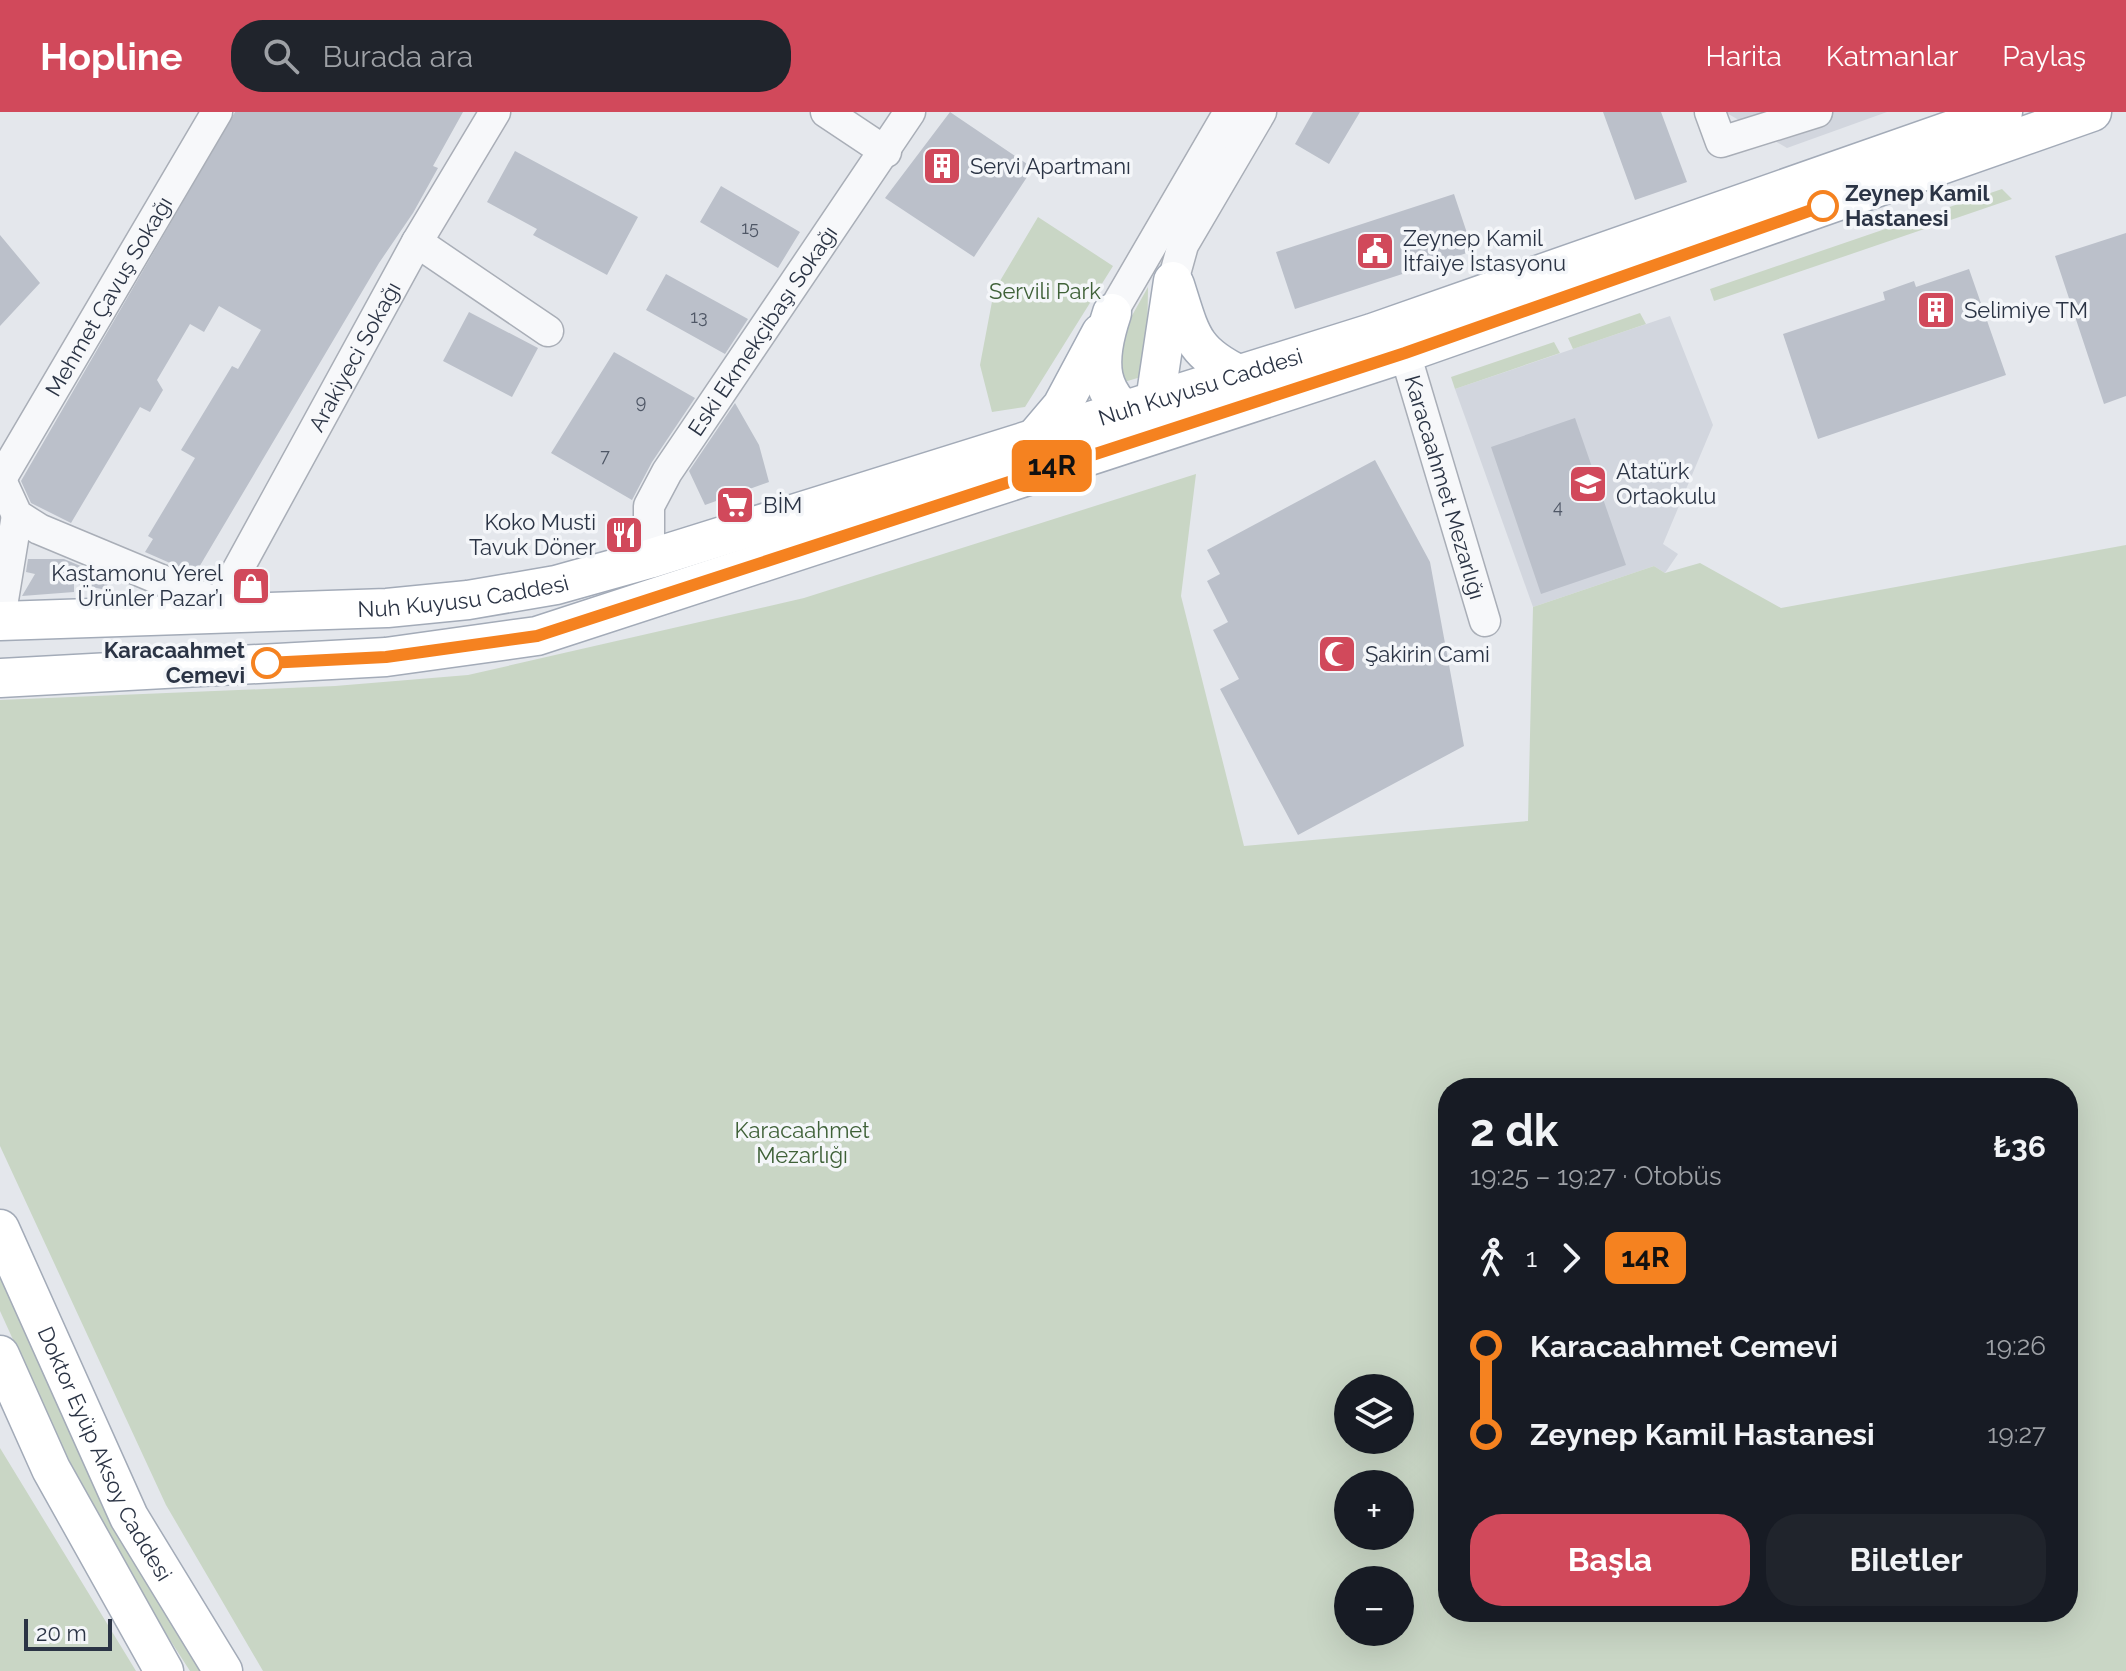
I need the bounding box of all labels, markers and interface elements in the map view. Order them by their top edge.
search box [231,20,791,92]
text: Hopline [40,34,183,79]
icon: search [259,34,303,78]
text: Burada ara [323,39,473,74]
text: Harita [1705,40,1782,73]
text: Katmanlar [1826,40,1958,73]
text: Paylaş [2002,40,2086,73]
building icon: Servi Apartmanı [921,145,963,187]
place label: Servi Apartmanı [970,153,1131,179]
place label: Zeynep Kamil Hastanesi [1845,180,1990,231]
marker: Zeynep Kamil Hastanesi [1808,191,1838,221]
street label: Mehmet Çavuş Sokağı [40,192,177,401]
house number: 15 [741,217,759,238]
street label: Eski Ekmekçibaşı Sokağı [682,221,842,440]
place label: Zeynep Kamil İtfaiye İstasyonu [1403,225,1566,276]
public building icon: Zeynep Kamil İtfaiye İstasyonu [1354,230,1396,272]
street label: Arakiyeci Sokağı [303,277,406,436]
park label: Servili Park [989,278,1101,304]
building icon: Selimiye TM [1915,289,1957,331]
place label: Selimiye TM [1964,297,2088,323]
house number: 13 [690,306,708,327]
street label: Nuh Kuyusu Caddesi [1095,343,1306,431]
street label: Karacaahmet Mezarlığı [1399,372,1491,602]
house number: 9 [636,391,646,412]
line badge: 14R [1006,440,1098,492]
house number: 7 [600,445,610,466]
text: 14R [1028,449,1076,482]
place label: Atatürk Ortaokulu [1616,458,1716,509]
school or university icon: Atatürk Ortaokulu [1567,463,1609,505]
supermarket icon: BİM [714,484,756,526]
place label: BİM [763,492,802,518]
house number: 4 [1553,496,1563,517]
place label: Koko Musti Tavuk Döner [469,509,596,560]
restaurant icon: Koko Musti Tavuk Döner [603,514,645,556]
place label: Kastamonu Yerel Ürünler Pazar’ı [51,560,223,611]
shop icon: Kastamonu Yerel Ürünler Pazar’ı [230,565,272,607]
street label: Nuh Kuyusu Caddesi [357,569,571,622]
mosque icon: Şakirin Cami [1316,633,1358,675]
place label: Karacaahmet Cemevi [104,637,246,688]
place label: Şakirin Cami [1365,641,1490,667]
marker: Karacaahmet Cemevi [252,648,282,678]
text: 2 dk [1470,1105,1558,1156]
park label: Karacaahmet Mezarlığı [734,1117,870,1168]
text: ₺36 [1993,1129,2046,1164]
text: 19:25 – 19:27 · Otobüs [1470,1161,1721,1191]
icon: walk [1470,1236,1514,1280]
icon: forward [1549,1236,1593,1280]
text: 14R [1621,1241,1670,1274]
text: 1 [1526,1243,1537,1273]
street label: Doktor Eyüp Aksoy Caddesi [32,1322,178,1586]
text: Karacaahmet Cemevi [1530,1329,1838,1364]
text: 19:26 [1986,1331,2046,1361]
map controls [1334,1374,1414,1646]
button: layers [1334,1374,1414,1454]
text: Zeynep Kamil Hastanesi [1530,1417,1875,1452]
text: 19:27 [1987,1419,2046,1449]
button: + [1334,1470,1414,1550]
button: Başla [1470,1514,1750,1606]
button: Biletler [1766,1514,2046,1606]
button: − [1334,1566,1414,1646]
scale bar [24,1615,112,1651]
text: 20 m [36,1620,87,1646]

